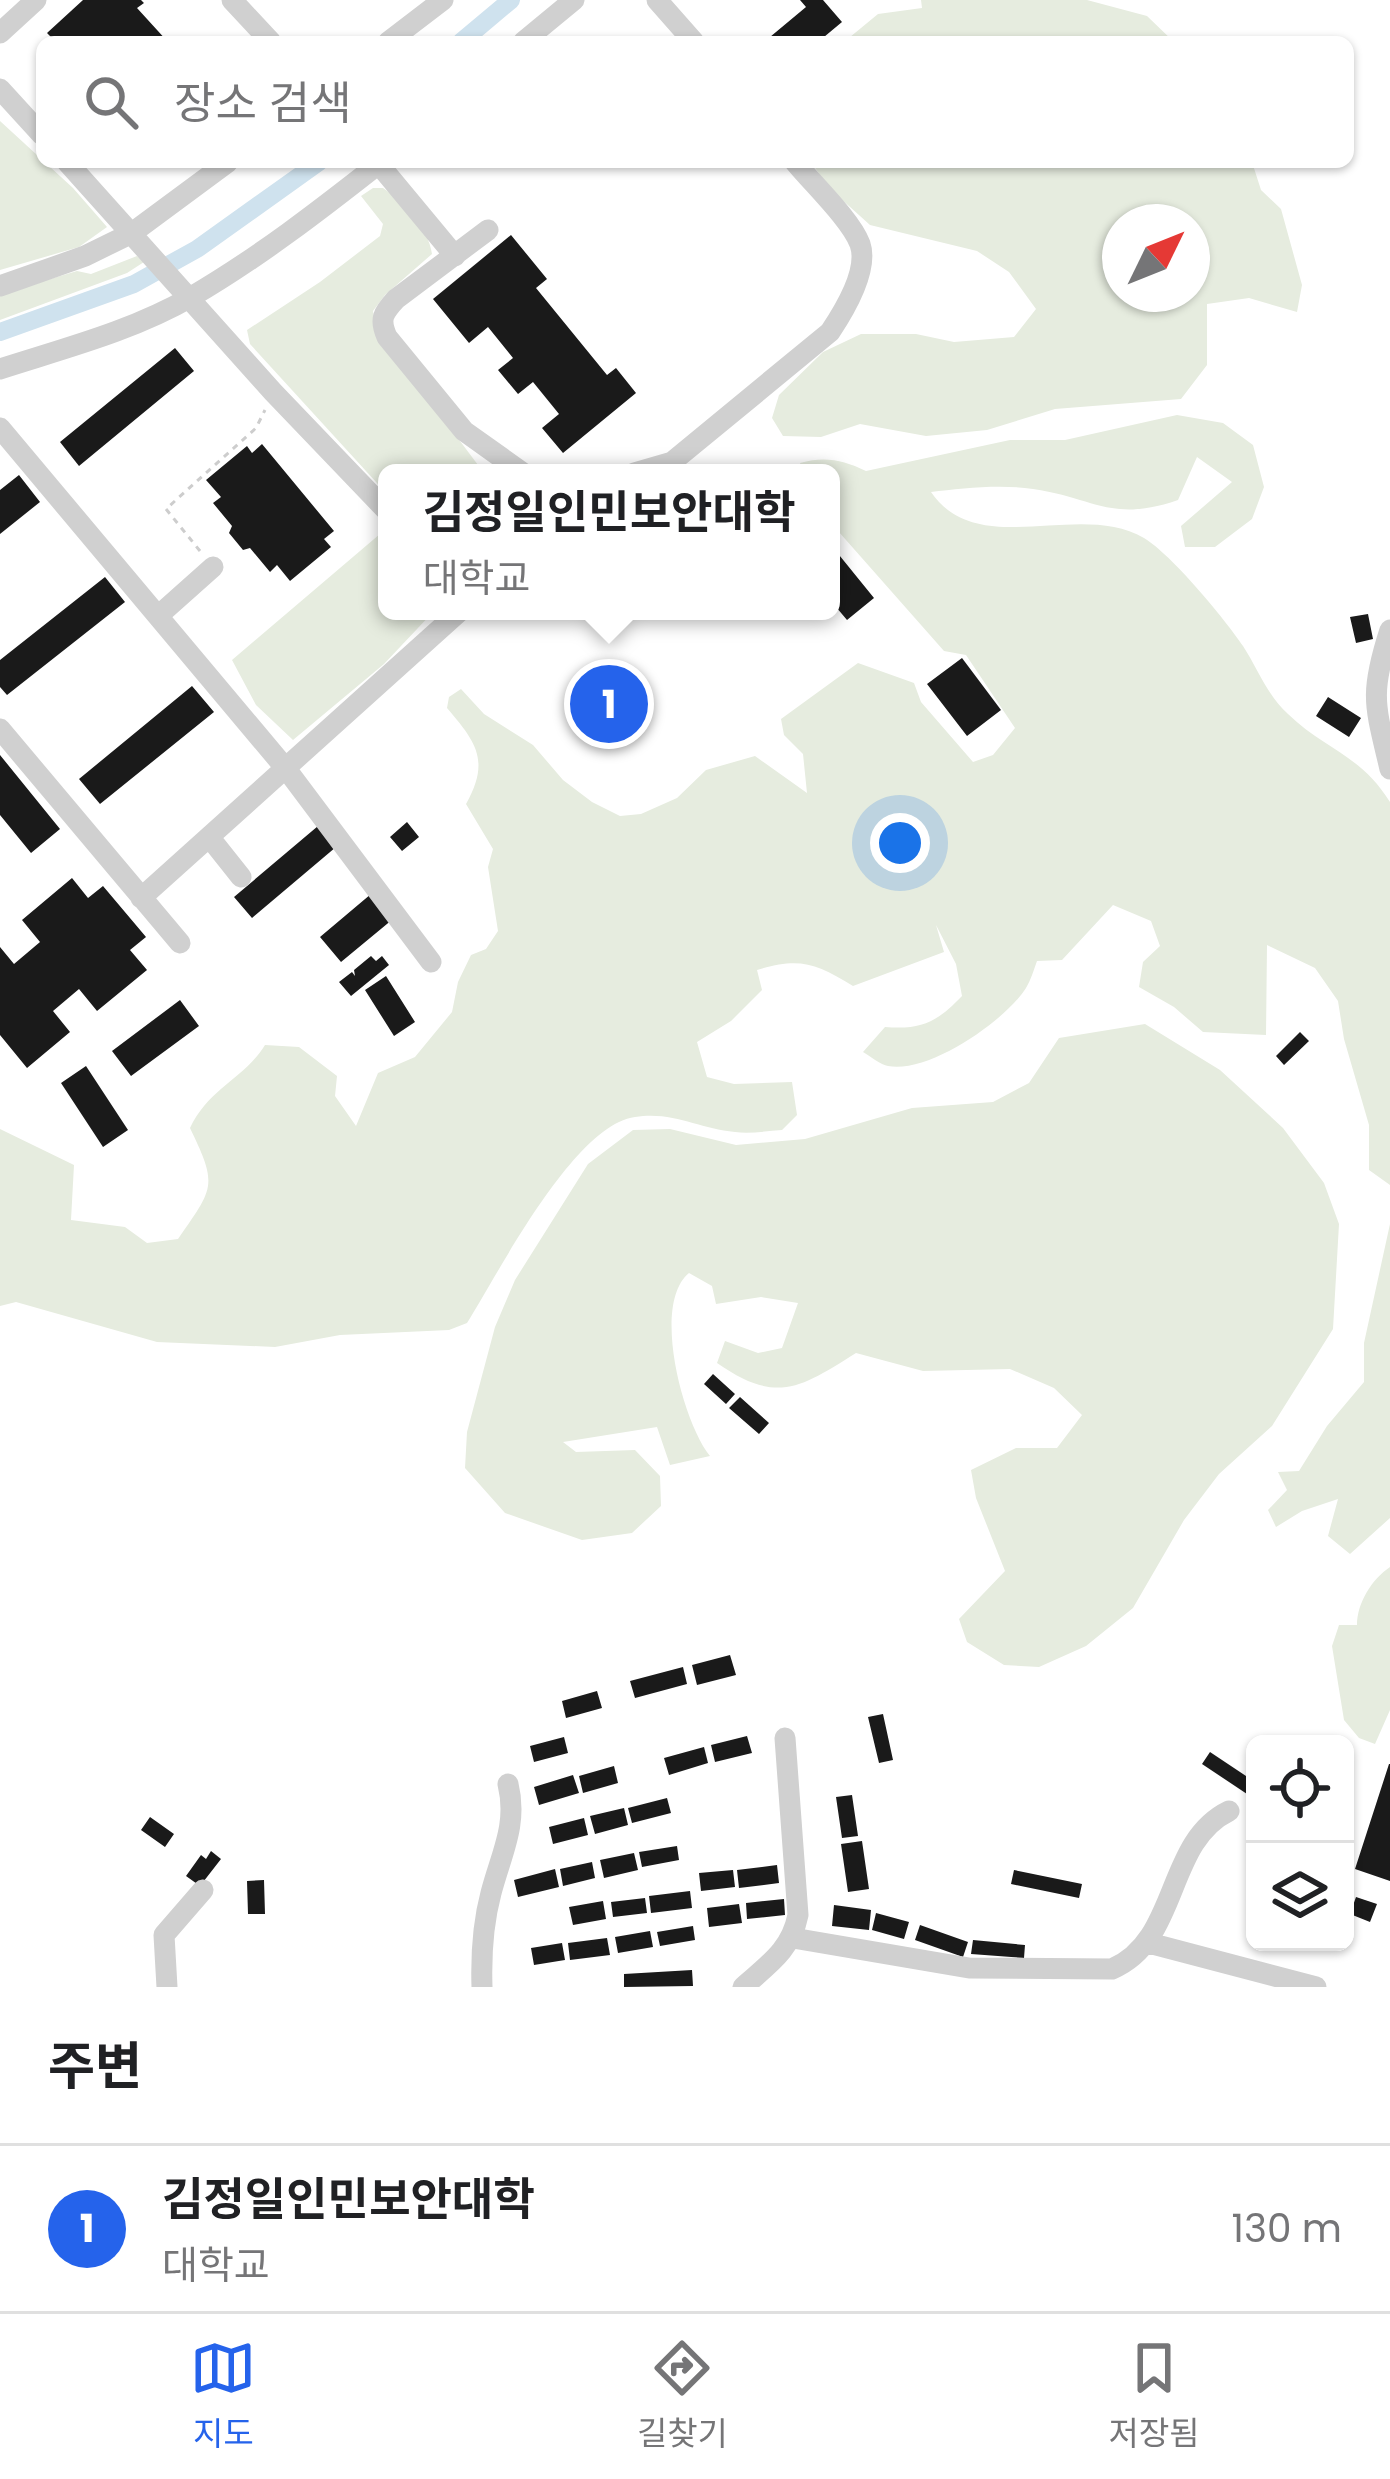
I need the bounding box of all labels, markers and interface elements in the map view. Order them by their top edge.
search box [36,36,1354,168]
icon: search [78,69,144,135]
text: 장소 검색 [174,72,352,135]
north arrow [1102,204,1210,312]
popup [378,464,840,620]
text: 김정일인민보안대학 [423,481,795,544]
text: 대학교 [423,551,530,606]
pin: 1 [570,659,648,749]
your location [870,813,930,873]
map controls [1246,1735,1354,1951]
button: locate [1246,1735,1354,1843]
button: layers [1246,1843,1354,1951]
text: 주변 [48,2030,142,2102]
text: 김정일인민보안대학 [162,2168,535,2231]
text: 1 [80,2201,94,2256]
text: 130 m [1231,2201,1342,2256]
text: 대학교 [162,2238,270,2293]
tab: 지도 [190,2335,256,2459]
tab: 길찾기 [637,2335,728,2459]
tab: 저장됨 [1109,2335,1200,2459]

